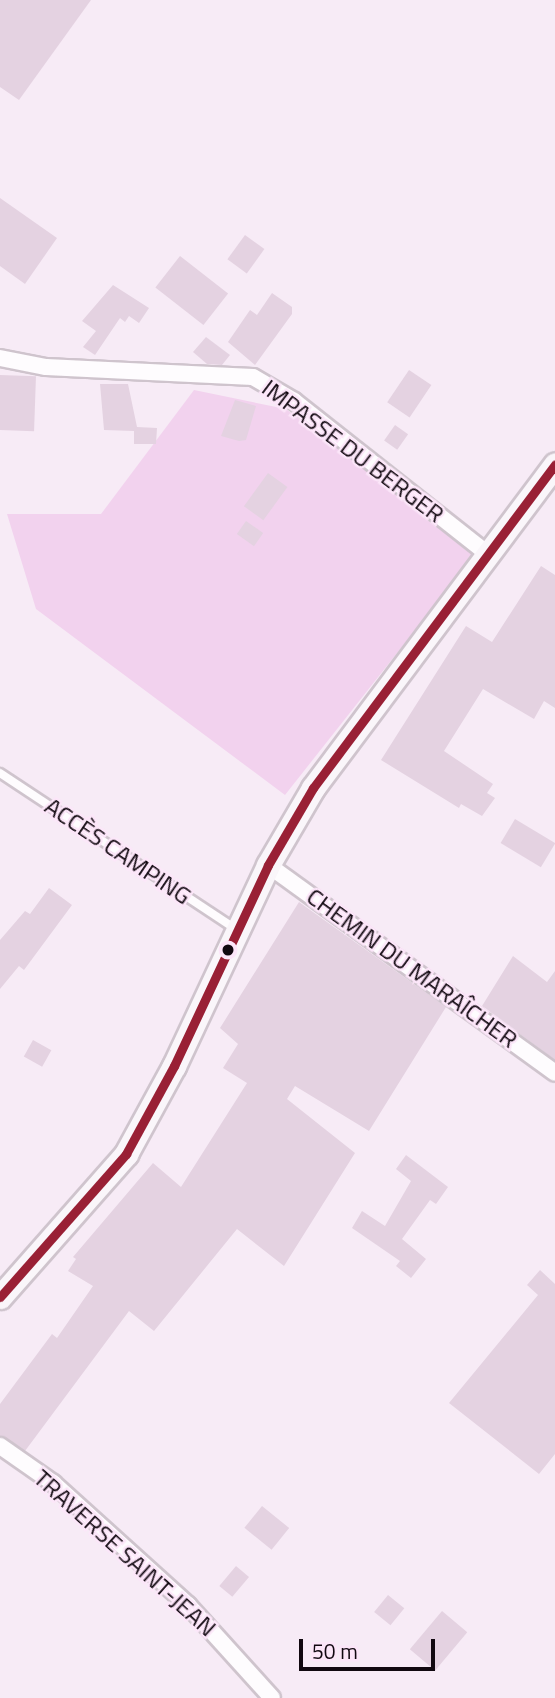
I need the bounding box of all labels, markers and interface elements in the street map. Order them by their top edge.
street label: IMPASSE DU BERGER [256,373,450,529]
street label: ACCÈS CAMPING [39,792,197,910]
street label: CHEMIN DU MARAÎCHER [301,882,523,1054]
unlabelled marker [221,943,235,957]
street label: TRAVERSE SAINT-JEAN [28,1464,222,1642]
scale bar [303,1624,440,1668]
text: 50 m [312,1635,358,1667]

